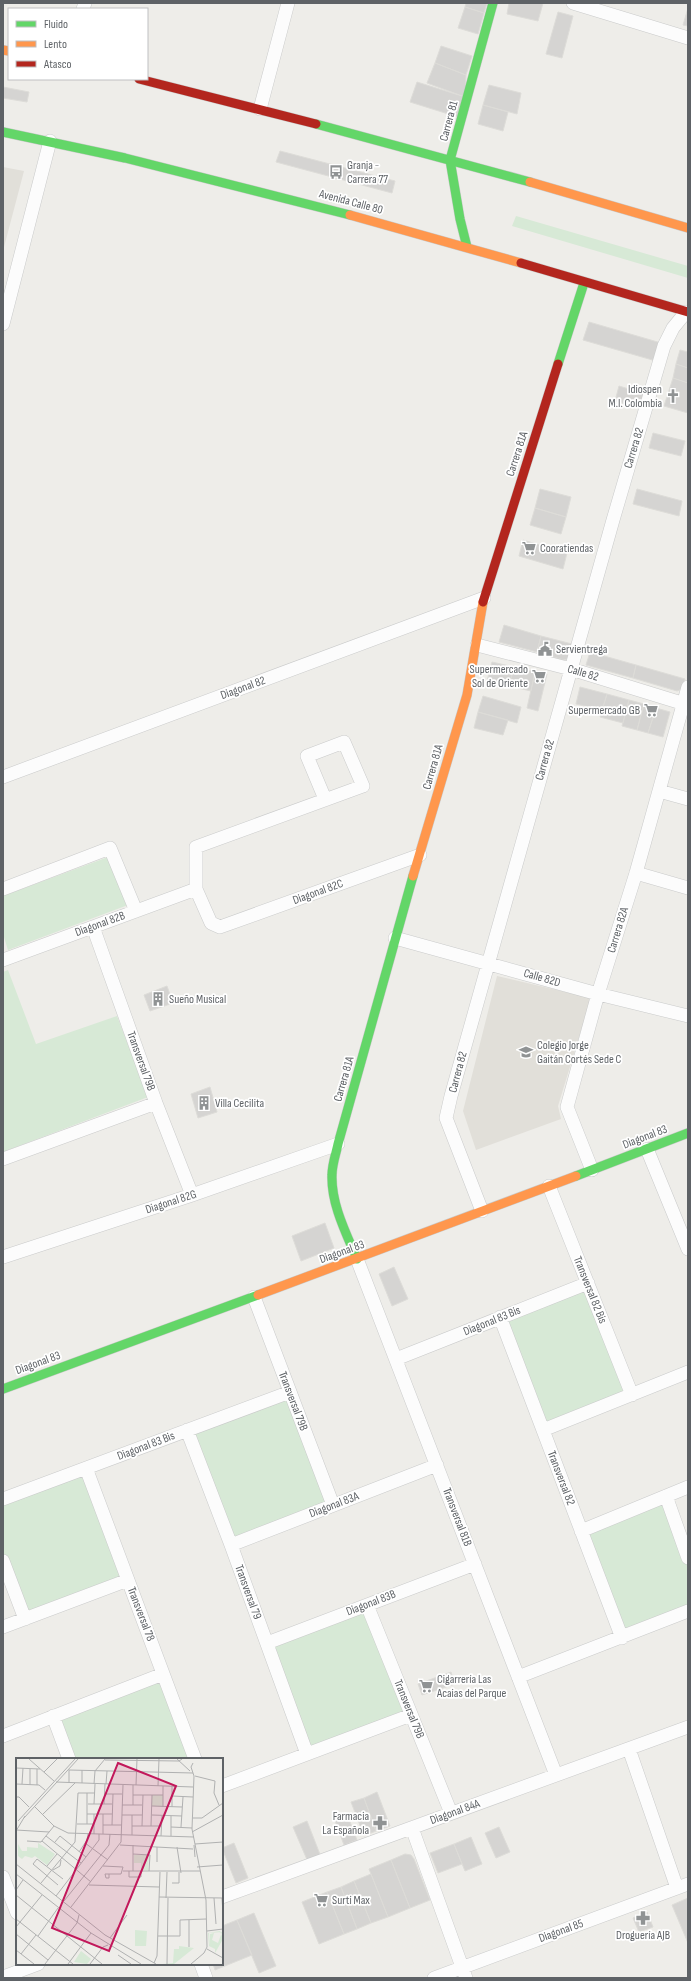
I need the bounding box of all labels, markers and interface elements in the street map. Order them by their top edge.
legend [8,8,148,80]
text: Fluido [44,17,68,32]
text: Lento [44,37,67,52]
text: Atasco [43,57,71,72]
street label: Carrera 81 [436,98,462,143]
place label: Granja - Carrera 77 [347,158,388,187]
bus stop icon: Granja - Carrera 77 [328,164,344,180]
street label: Avenida Calle 80 [317,186,384,218]
place label: Idiospen M.I. Colombia [609,382,662,411]
church icon: Idiospen M.I. Colombia [665,388,681,404]
street label: Carrera 82 [621,426,647,470]
street label: Carrera 81A [503,429,532,478]
supermarket icon: Cooratiendas [521,540,537,556]
place label: Cooratiendas [540,541,593,556]
public building icon: Servientrega [537,641,553,657]
place label: Servientrega [556,642,608,657]
street label: Calle 82 [566,661,600,685]
place label: Supermercado Sol de Oriente [470,662,528,691]
supermarket icon: Supermercado Sol de Oriente [531,668,547,684]
street label: Diagonal 82 [218,673,268,703]
supermarket icon: Supermercado GB [643,702,659,718]
place label: Supermercado GB [568,703,640,718]
street label: Carrera 82 [532,738,558,782]
street label: Carrera 81A [419,742,447,791]
street label: Diagonal 82C [291,876,345,908]
street label: Carrera 82A [604,904,632,955]
street label: Diagonal 82B [73,908,127,940]
street label: Calle 82D [522,966,562,990]
building icon: Sueño Musical [150,991,166,1007]
place label: Sueño Musical [169,992,226,1007]
street label: Transversal 79B [123,1029,159,1093]
place label: Colegio Jorge Gaitán Cortés Sede C [537,1038,622,1067]
school or university icon: Colegio Jorge Gaitán Cortés Sede C [518,1044,534,1060]
street label: Carrera 82 [445,1050,471,1094]
street label: Carrera 81A [330,1054,358,1103]
building icon: Villa Cecilita [196,1095,212,1111]
place label: Villa Cecilita [215,1096,265,1111]
street label: Diagonal 83 [621,1122,669,1152]
street label: Diagonal 82G [144,1187,198,1217]
street label: Diagonal 83 [318,1237,366,1267]
street label: Transversal 82 Bis [570,1254,610,1326]
street label: Diagonal 83 Bis [461,1303,523,1339]
street label: Diagonal 83 [14,1348,62,1378]
street label: Transversal 79B [275,1369,311,1433]
street label: Diagonal 83 Bis [115,1428,177,1464]
street label: Transversal 82 [544,1449,578,1507]
street label: Transversal 81B [439,1485,475,1549]
street label: Diagonal 83A [307,1488,362,1521]
street label: Transversal 79 [231,1563,265,1621]
street label: Transversal 78 [124,1585,158,1643]
street label: Diagonal 83B [344,1587,398,1619]
place label: Cigarrería Las Acaias del Parque [436,1672,506,1701]
street label: Transversal 79B [390,1677,428,1741]
supermarket icon: Cigarrería Las Acaias del Parque [418,1678,434,1694]
inset map [16,1758,223,1965]
street label: Diagonal 84A [428,1796,483,1828]
place label: Farmacia La Española [322,1809,369,1838]
pharmacy icon: Farmacia La Española [372,1815,388,1831]
supermarket icon: Surti Max [313,1892,329,1908]
place label: Surti Max [332,1893,370,1908]
pharmacy icon: Droguería AJB [635,1910,651,1926]
street label: Diagonal 85 [537,1916,586,1946]
place label: Droguería AJB [616,1928,670,1943]

